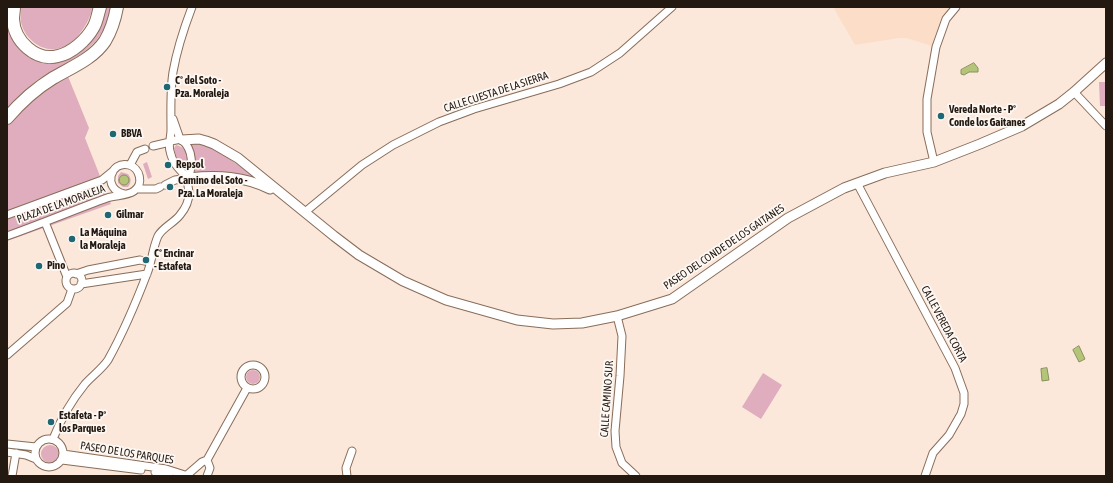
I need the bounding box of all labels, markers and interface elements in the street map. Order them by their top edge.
street label: CALLE CUESTA DE LA SIERRA [442,69,550,115]
place label: Cº del Soto - Pza. Moraleja [175,74,229,100]
marker: Cº del Soto - Pza. Moraleja [162,82,172,92]
place label: Vereda Norte - Pº Conde los Gaitanes [949,103,1026,129]
marker: Vereda Norte - Pº Conde los Gaitanes [936,111,946,121]
place label: BBVA [121,127,142,141]
marker: BBVA [108,129,118,139]
place label: Repsol [176,158,204,172]
marker: Repsol [163,160,173,170]
place label: Camino del Soto - Pza. La Moraleja [178,174,247,200]
street label: PLAZA DE LA MORALEJA [15,182,107,226]
marker: Camino del Soto - Pza. La Moraleja [165,182,175,192]
street label: PASEO DEL CONDE DE LOS GAITANES [661,202,787,292]
place label: Gilmar [116,208,144,222]
marker: Gilmar [103,210,113,220]
place label: La Máquina la Moraleja [80,226,127,252]
marker: La Máquina la Moraleja [67,234,77,244]
place label: Cº Encinar - Estafeta [154,247,194,273]
marker: Cº Encinar - Estafeta [141,255,151,265]
place label: Pino [47,259,65,273]
marker: Pino [34,261,44,271]
street label: CALLE VEREDA CORTA [918,283,970,365]
street label: CALLE CAMINO SUR [598,360,616,438]
place label: Estafeta - Pº los Parques [59,409,106,435]
marker: Estafeta - Pº los Parques [46,417,56,427]
street label: PASEO DE LOS PARQUES [79,439,175,467]

